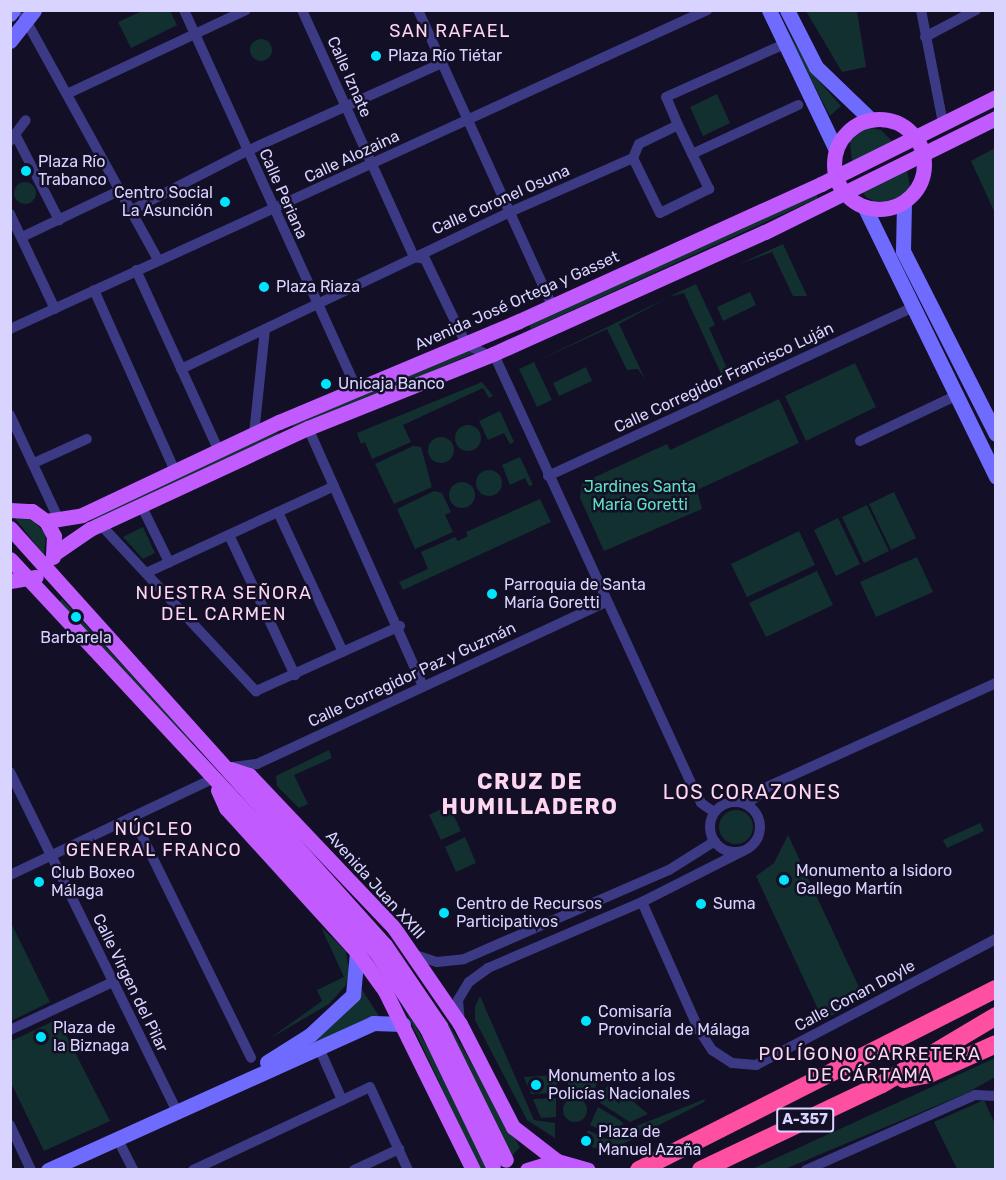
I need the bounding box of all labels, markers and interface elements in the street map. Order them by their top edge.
district label: SAN RAFAEL [389,20,511,42]
street label: Calle Iznate [323,34,375,120]
place label: Plaza Río Tiétar [388,46,503,66]
marker: Plaza Río Tiétar [369,49,383,63]
street label: Calle Alozaina [301,126,403,188]
street label: Calle Periana [255,146,311,242]
place label: Plaza Río Trabanco [38,152,107,190]
street label: Calle Coronel Osuna [429,161,573,239]
marker: Plaza Río Trabanco [19,164,33,178]
place label: Centro Social La Asunción [114,183,213,221]
marker: Centro Social La Asunción [218,195,232,209]
street label: Avenida José Ortega y Gasset [412,247,622,355]
place label: Plaza Riaza [276,277,360,297]
marker: Plaza Riaza [257,280,271,294]
street label: Calle Corregidor Francisco Luján [611,318,837,438]
place label: Unicaja Banco [338,374,445,394]
marker: Unicaja Banco [319,377,333,391]
park label: Jardines Santa María Goretti [584,477,696,515]
place label: Parroquia de Santa María Goretti [504,575,646,613]
district label: NUESTRA SEÑORA DEL CARMEN [135,583,313,626]
marker: Parroquia de Santa María Goretti [485,587,499,601]
marker: Barbarela [67,608,85,626]
street label: Calle Corregidor Paz y Guzmán [305,618,519,732]
place label: Barbarela [40,628,112,648]
district label: CRUZ DE HUMILLADERO [442,768,618,819]
district label: LOS CORAZONES [663,780,841,804]
district label: NÚCLEO GENERAL FRANCO [65,819,243,862]
street label: Avenida Juan XXIII [321,827,429,943]
place label: Monumento a Isidoro Gallego Martín [796,861,952,899]
place label: Club Boxeo Málaga [51,863,135,901]
marker: Monumento a Isidoro Gallego Martín [777,873,791,887]
marker: Club Boxeo Málaga [32,875,46,889]
place label: Centro de Recursos Participativos [456,894,602,932]
place label: Suma [713,894,756,914]
marker: Suma [694,897,708,911]
marker: Centro de Recursos Participativos [437,906,451,920]
street label: Calle Virgen del Pilar [88,911,172,1055]
street label: Calle Conan Doyle [791,956,919,1036]
place label: Comisaría Provincial de Málaga [598,1002,750,1040]
marker: Comisaría Provincial de Málaga [579,1014,593,1028]
place label: Plaza de la Biznaga [53,1018,129,1056]
marker: Plaza de la Biznaga [34,1030,48,1044]
district label: POLÍGONO CARRETERA DE CÁRTAMA [759,1044,981,1086]
place label: Monumento a los Policías Nacionales [548,1066,690,1104]
marker: Monumento a los Policías Nacionales [529,1078,543,1092]
road number: A-357 [775,1108,835,1132]
place label: Plaza de Manuel Azaña [598,1122,702,1160]
marker: Plaza de Manuel Azaña [579,1134,593,1148]

